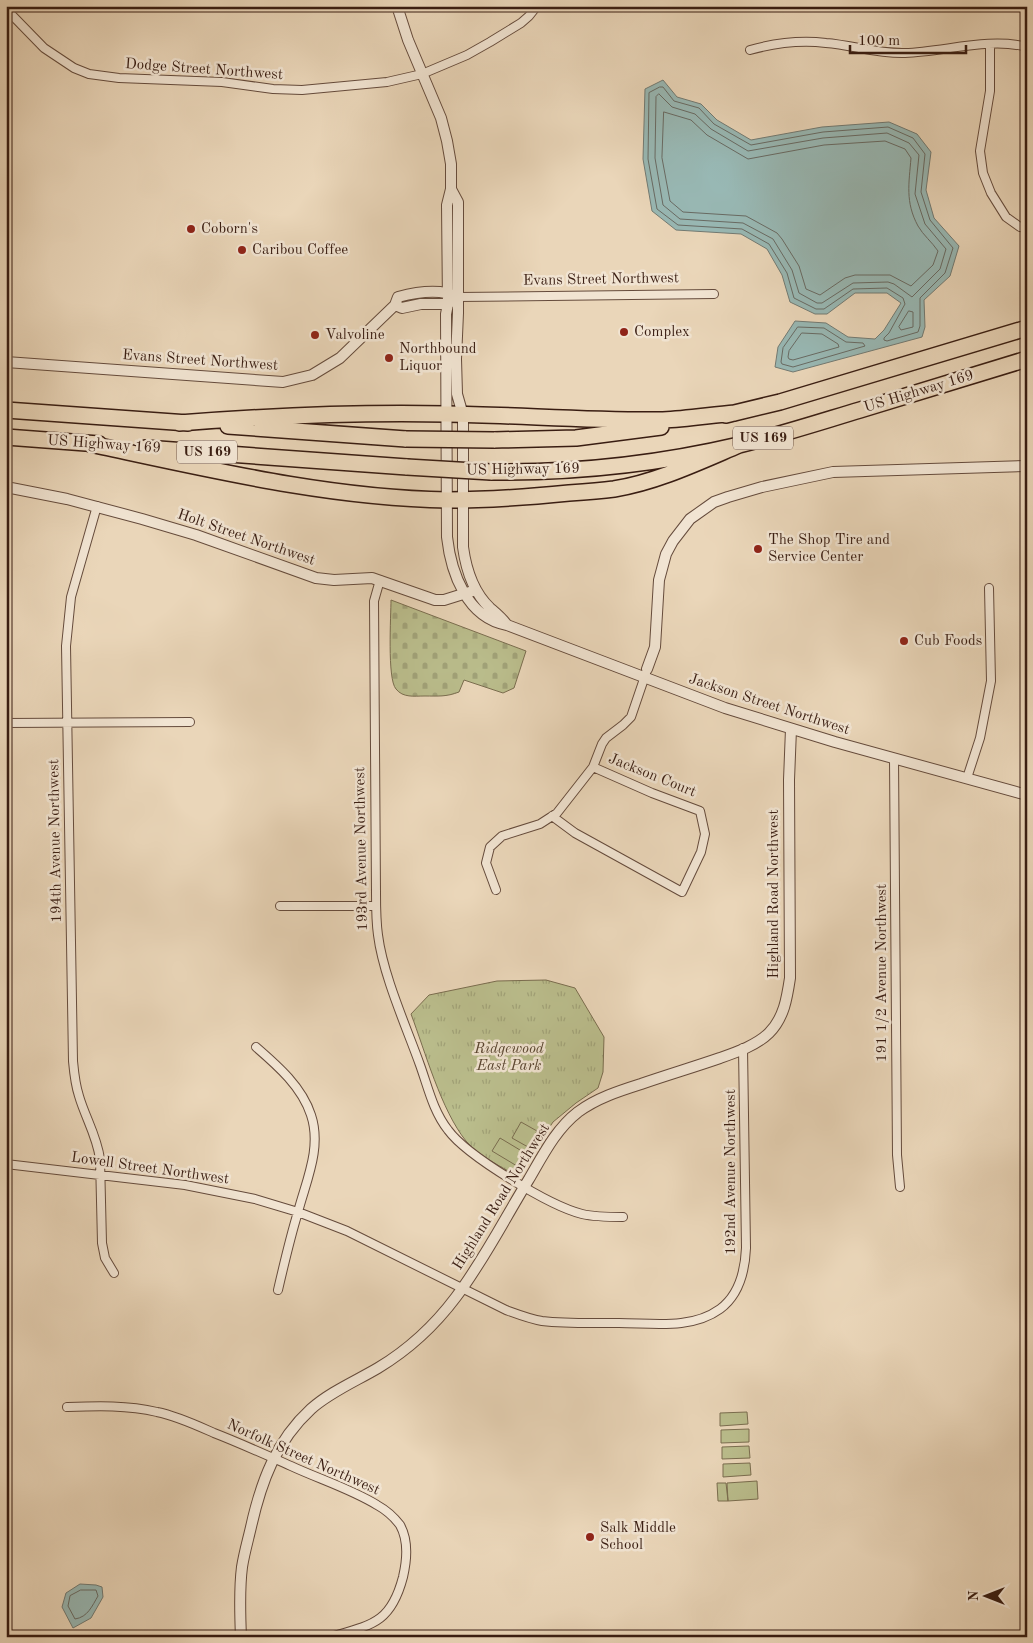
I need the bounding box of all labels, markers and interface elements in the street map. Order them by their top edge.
scale bar [850,22,967,54]
text: 100 m [858,34,900,49]
street label: Dodge Street Northwest [125,57,283,83]
place label: Coborn's [201,222,258,237]
marker: Coborn's [185,223,197,235]
place label: Caribou Coffee [252,243,348,258]
marker: Caribou Coffee [236,244,248,256]
street label: Evans Street Northwest [523,271,679,289]
place label: Complex [634,325,690,340]
marker: Complex [618,326,630,338]
place label: Valvoline [325,328,385,343]
marker: Valvoline [309,329,321,341]
place label: Northbound Liquor [399,342,477,374]
street label: Evans Street Northwest [122,348,278,374]
marker: Northbound Liquor [383,352,395,364]
street label: US Highway 169 [862,368,976,416]
road number: US 169 [733,426,793,449]
street label: US Highway 169 [47,434,161,456]
road number: US 169 [177,441,237,464]
street label: US Highway 169 [466,462,580,478]
street label: Holt Street Northwest [175,507,317,569]
place label: The Shop Tire and Service Center [768,533,890,565]
marker: The Shop Tire and Service Center [752,543,764,555]
place label: Cub Foods [914,634,982,649]
marker: Cub Foods [898,635,910,647]
street label: Jackson Street Northwest [687,672,851,738]
street label: Jackson Court [606,752,698,800]
street label: 194th Avenue Northwest [47,759,65,923]
street label: 193rd Avenue Northwest [353,767,371,931]
street label: Highland Road Northwest [767,809,782,979]
street label: 191 1/2 Avenue Northwest [875,884,890,1062]
park label: Ridgewood East Park [473,1042,545,1074]
street label: 192nd Avenue Northwest [724,1089,739,1255]
street label: Highland Road Northwest [451,1121,553,1273]
street label: Lowell Street Northwest [70,1150,230,1188]
street label: Norfolk Street Northwest [224,1417,382,1499]
place label: Salk Middle School [600,1521,676,1553]
marker: Salk Middle School [584,1531,596,1543]
north arrow [960,1570,1010,1620]
text: N [967,1590,981,1601]

